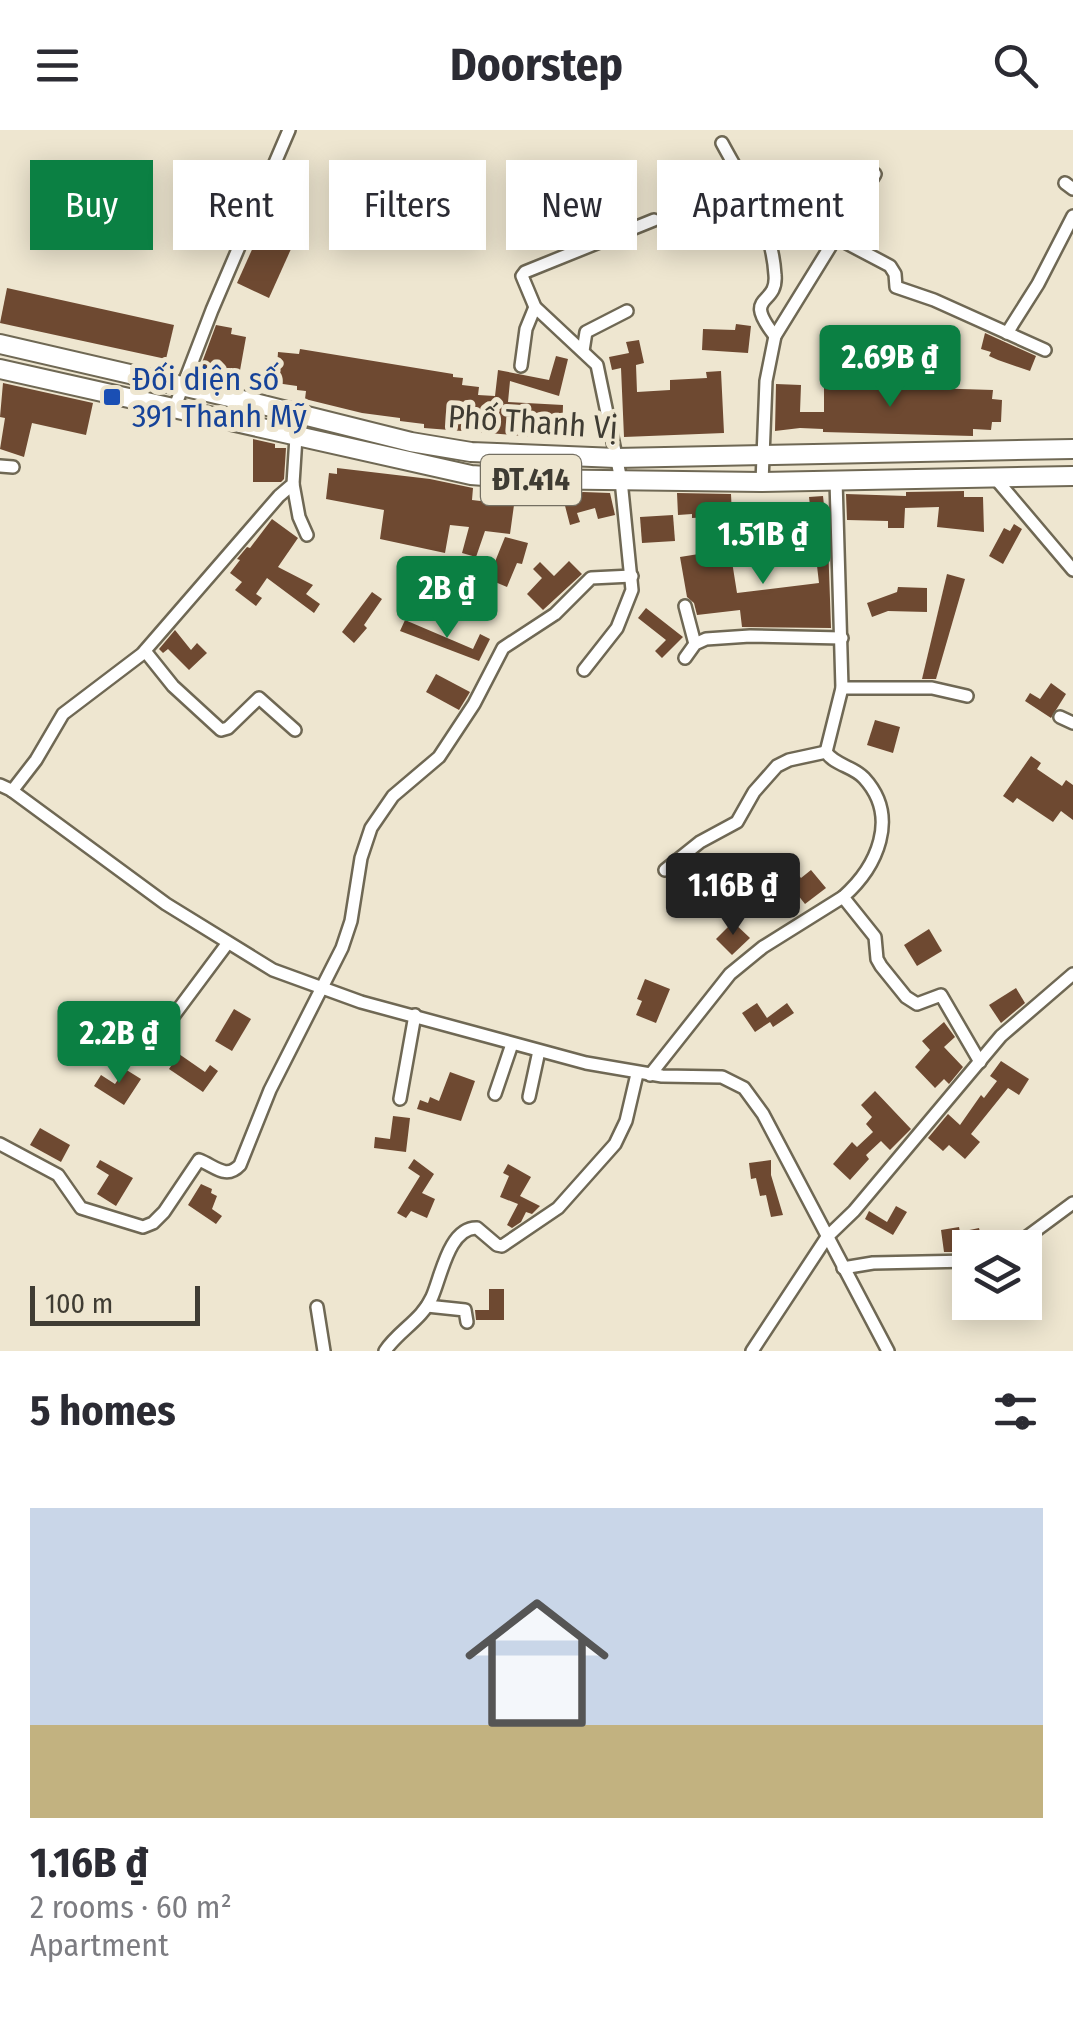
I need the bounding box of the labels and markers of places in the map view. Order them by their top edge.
pin: 2.69B ₫ [798,325,982,410]
place label: Đối diện số 391 Thanh Mỹ [132,360,307,435]
marker: Đối diện số 391 Thanh Mỹ [101,386,123,408]
pin: 1.51B ₫ [671,502,855,587]
pin: 2B ₫ [388,556,506,641]
pin: 1.16B ₫ [641,853,825,938]
pin: 2.2B ₫ [38,1001,200,1086]

